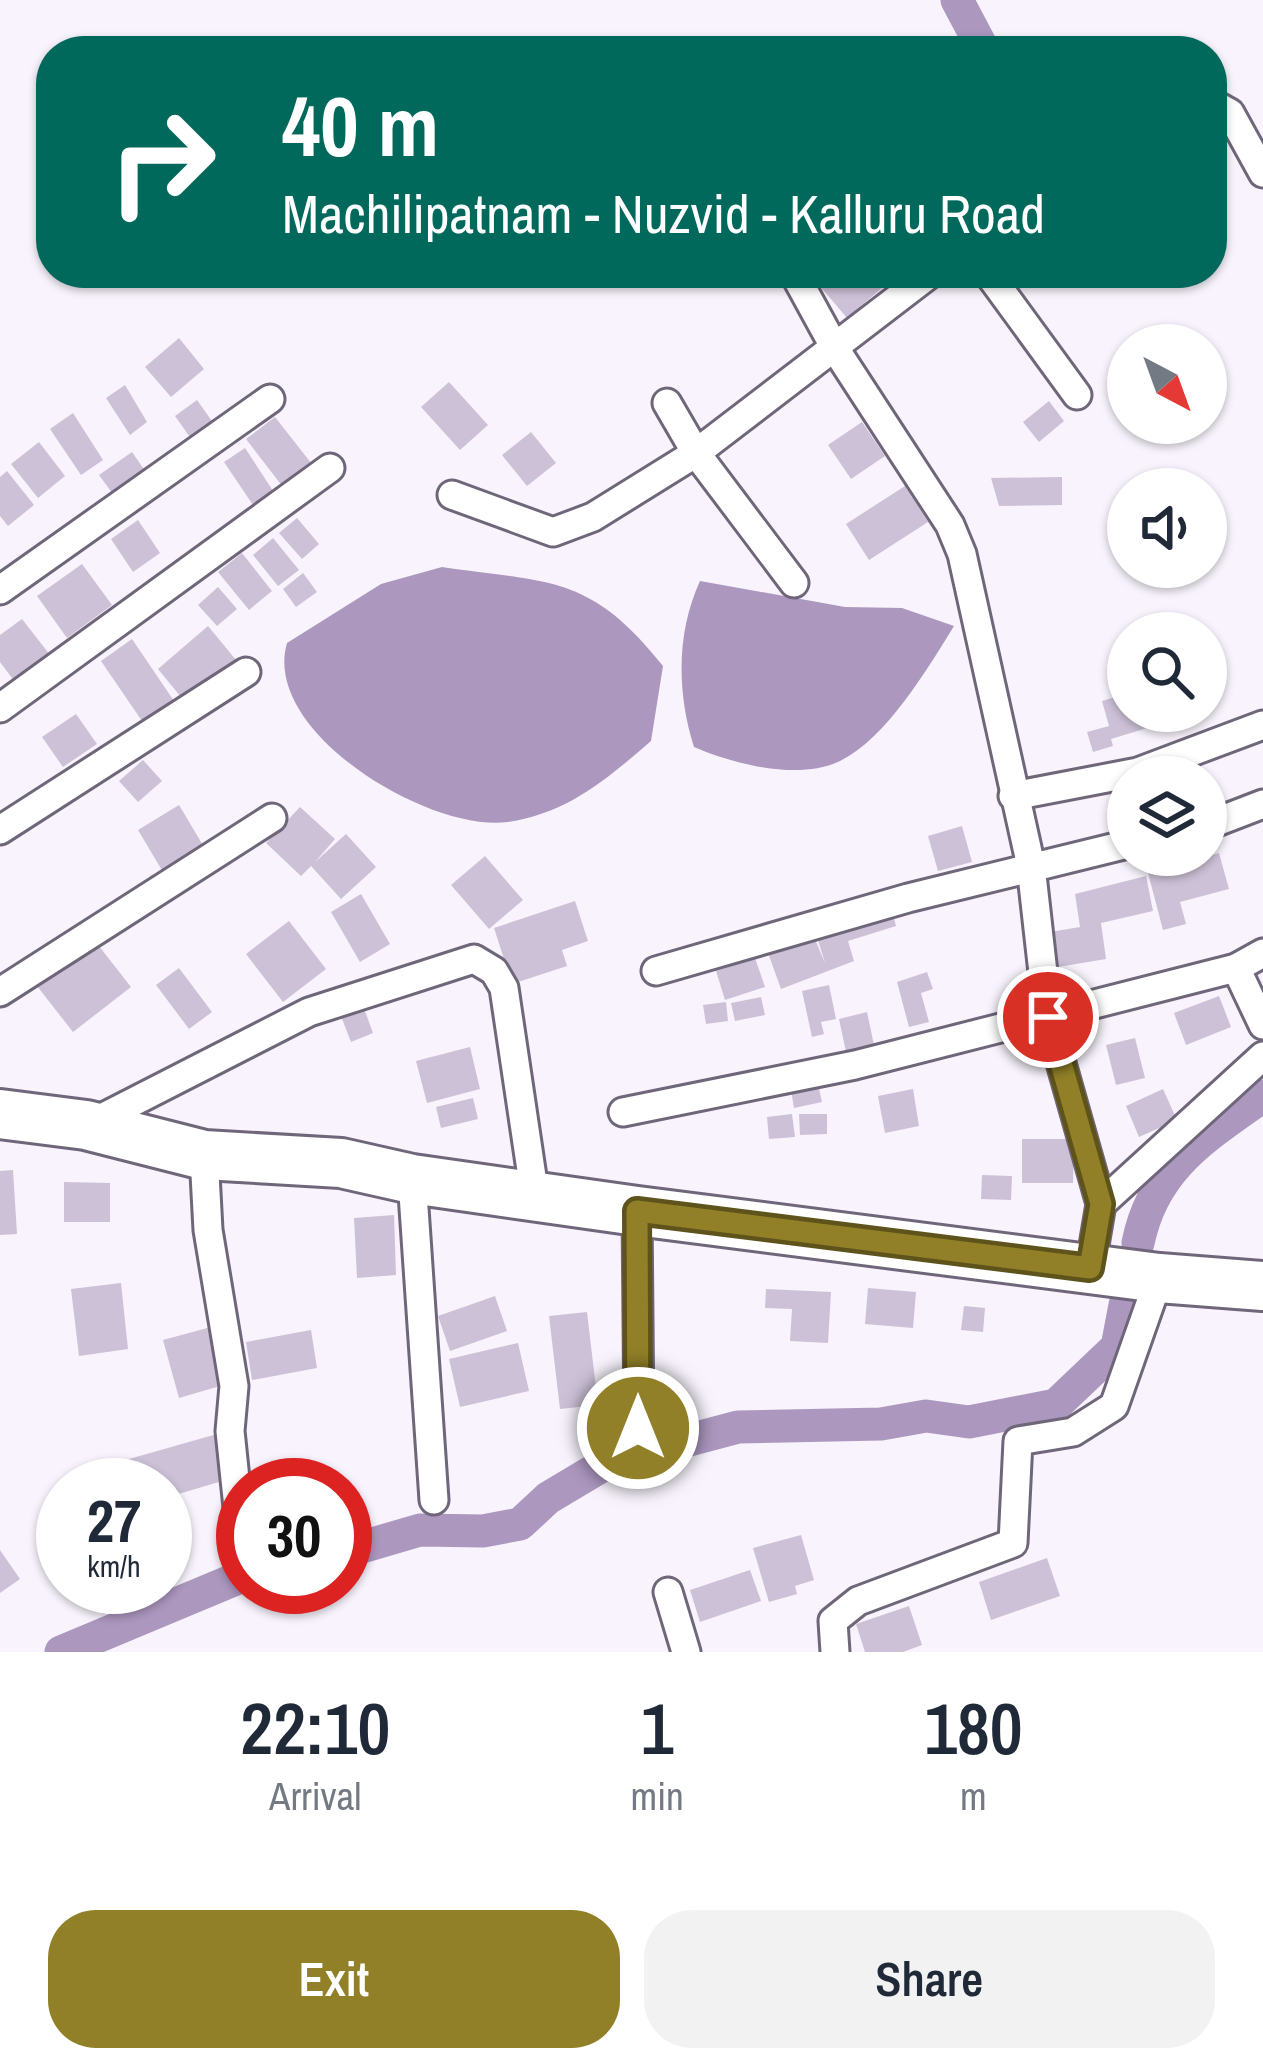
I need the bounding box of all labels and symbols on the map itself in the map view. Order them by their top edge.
north arrow [1107,324,1227,444]
pin [997,966,1099,1068]
position arrow [575,1365,701,1491]
speed limit sign: 30 [216,1458,372,1614]

